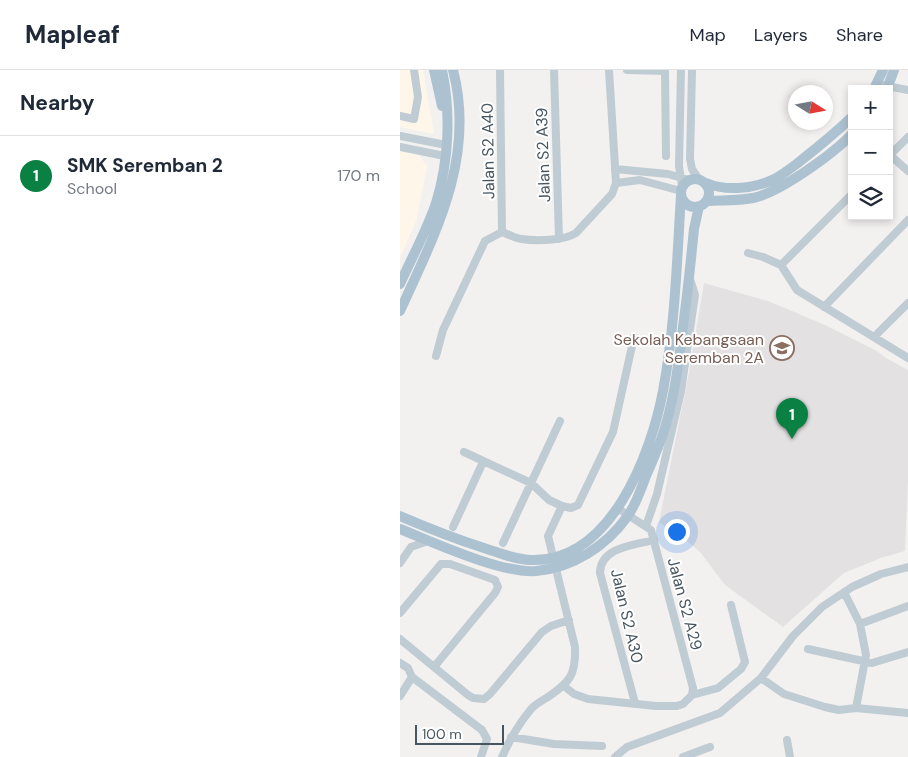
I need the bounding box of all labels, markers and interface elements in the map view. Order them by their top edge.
text: Mapleaf [25,19,120,50]
text: Map [690,23,726,47]
text: Layers [754,23,808,47]
text: Share [836,23,883,47]
north arrow [788,85,833,130]
map controls [848,85,893,220]
button: + [848,85,893,130]
text: Nearby [20,89,94,117]
street label: Jalan S2 A40 [477,103,499,199]
street label: Jalan S2 A39 [531,107,555,203]
button: − [848,130,893,175]
text: SMK Seremban 2 [67,153,223,178]
text: 1 [33,165,39,186]
text: 170 m [337,165,380,186]
button: layers [848,175,893,220]
text: School [67,178,117,199]
place label: Sekolah Kebangsaan Seremban 2A [614,329,764,368]
school or university icon: Sekolah Kebangsaan Seremban 2A [769,335,795,361]
pin: 1 [776,398,808,439]
your location [664,519,690,545]
street label: Jalan S2 A29 [663,555,707,653]
street label: Jalan S2 A30 [606,567,648,665]
scale bar [415,722,504,745]
text: 100 m [422,725,462,743]

